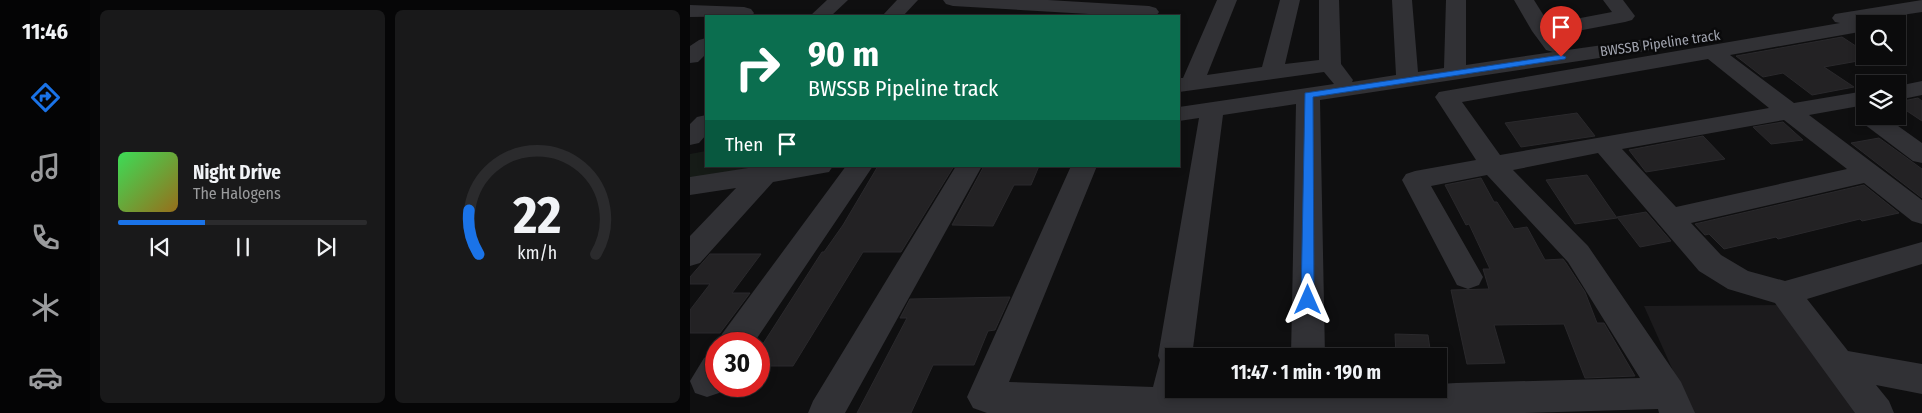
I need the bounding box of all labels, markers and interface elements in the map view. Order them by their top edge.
pin [1540,6,1582,57]
icon: arrive [1547,13,1575,41]
map controls [1856,15,1906,125]
button: search [1856,15,1906,65]
text: 11:46 [22,18,68,45]
street label: BWSSB Pipeline track [1599,27,1722,60]
text: 90 m [808,33,879,75]
icon: right [725,35,790,100]
text: BWSSB Pipeline track [808,75,998,102]
button: layers [1856,75,1906,125]
icon: directions [28,80,63,115]
icon: arrive [773,130,801,158]
text: Then [725,133,763,156]
icon: music [28,150,63,185]
text: Night Drive [193,161,281,184]
text: The Halogens [193,184,281,203]
text: 22 [512,184,562,247]
icon: phone [28,220,63,255]
icon: previous [146,233,174,261]
icon: pause [229,233,257,261]
icon: next [312,233,340,261]
text: km/h [518,242,557,264]
position arrow [1281,273,1333,325]
icon: climate [28,290,63,325]
speed limit sign: 30 [705,332,770,397]
icon: car [28,360,63,395]
text: 11:47 · 1 min · 190 m [1231,361,1381,384]

